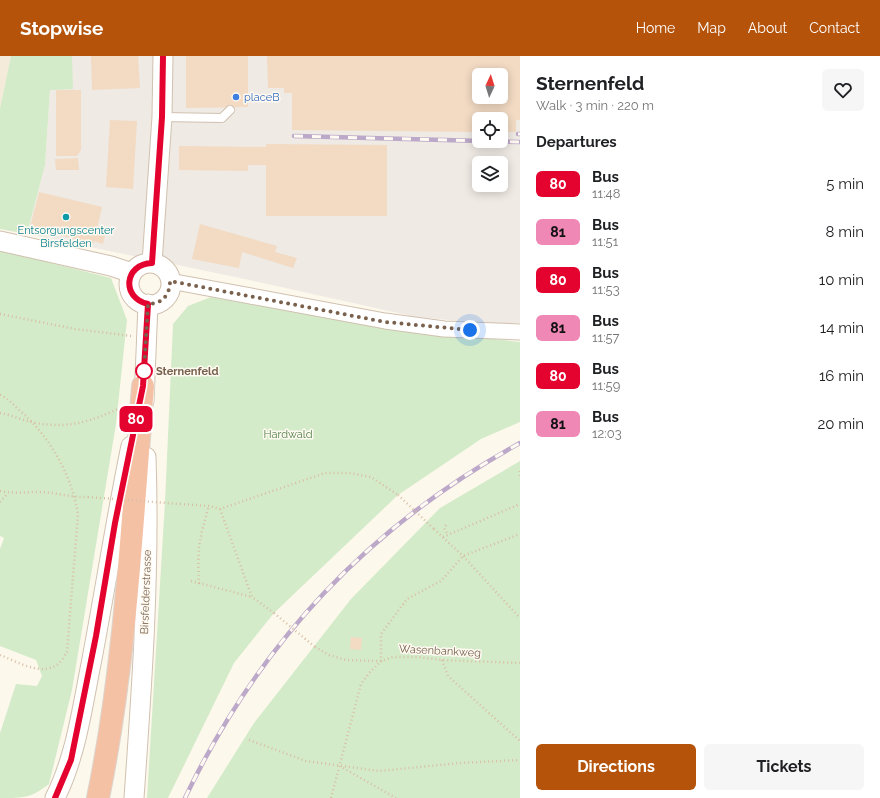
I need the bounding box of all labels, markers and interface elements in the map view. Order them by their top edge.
text: Stopwise [20,17,103,39]
text: Home [636,20,675,36]
text: Map [697,20,726,36]
text: About [748,20,787,36]
text: Contact [809,20,860,36]
north arrow [472,68,508,104]
map controls [472,68,508,192]
button: heart [822,69,864,111]
text: Sternenfeld [536,72,644,94]
place label: placeB [244,91,280,104]
marker: placeB [231,92,241,102]
text: Walk · 3 min · 220 m [536,98,654,113]
button: locate [472,112,508,148]
text: Departures [536,133,617,151]
button: layers [472,156,508,192]
text: Bus [592,168,619,186]
text: 5 min [826,175,864,193]
text: 80 [549,176,567,192]
text: 11:48 [592,186,620,201]
marker: Entsorgungscenter Birsfelden [61,212,71,222]
text: Bus [592,216,619,234]
text: 8 min [825,223,864,241]
place label: Entsorgungscenter Birsfelden [18,224,115,250]
text: 81 [550,224,566,240]
text: 11:51 [592,234,618,249]
text: Bus [592,264,619,282]
text: 10 min [819,271,864,289]
text: 80 [549,272,567,288]
text: 11:53 [592,282,620,297]
text: Bus [592,312,619,330]
text: 14 min [820,319,864,337]
your location [460,320,480,340]
text: 81 [550,320,566,336]
text: 11:57 [592,330,620,345]
text: Bus [592,360,619,378]
marker: Sternenfeld [135,362,153,380]
place label: Sternenfeld [156,365,219,378]
text: 16 min [819,367,864,385]
text: 80 [549,368,567,384]
text: 11:59 [592,378,620,393]
line badge: 80 [118,406,154,432]
text: Bus [592,408,619,426]
text: 80 [127,411,145,427]
text: 20 min [817,415,864,433]
text: 81 [550,416,566,432]
text: 12:03 [592,426,622,441]
park label: Hardwald [263,428,313,441]
street label: Birsfelderstrasse [138,549,154,635]
street label: Wasenbankweg [399,642,481,660]
button: Directions [536,744,696,790]
button: Tickets [704,744,864,790]

